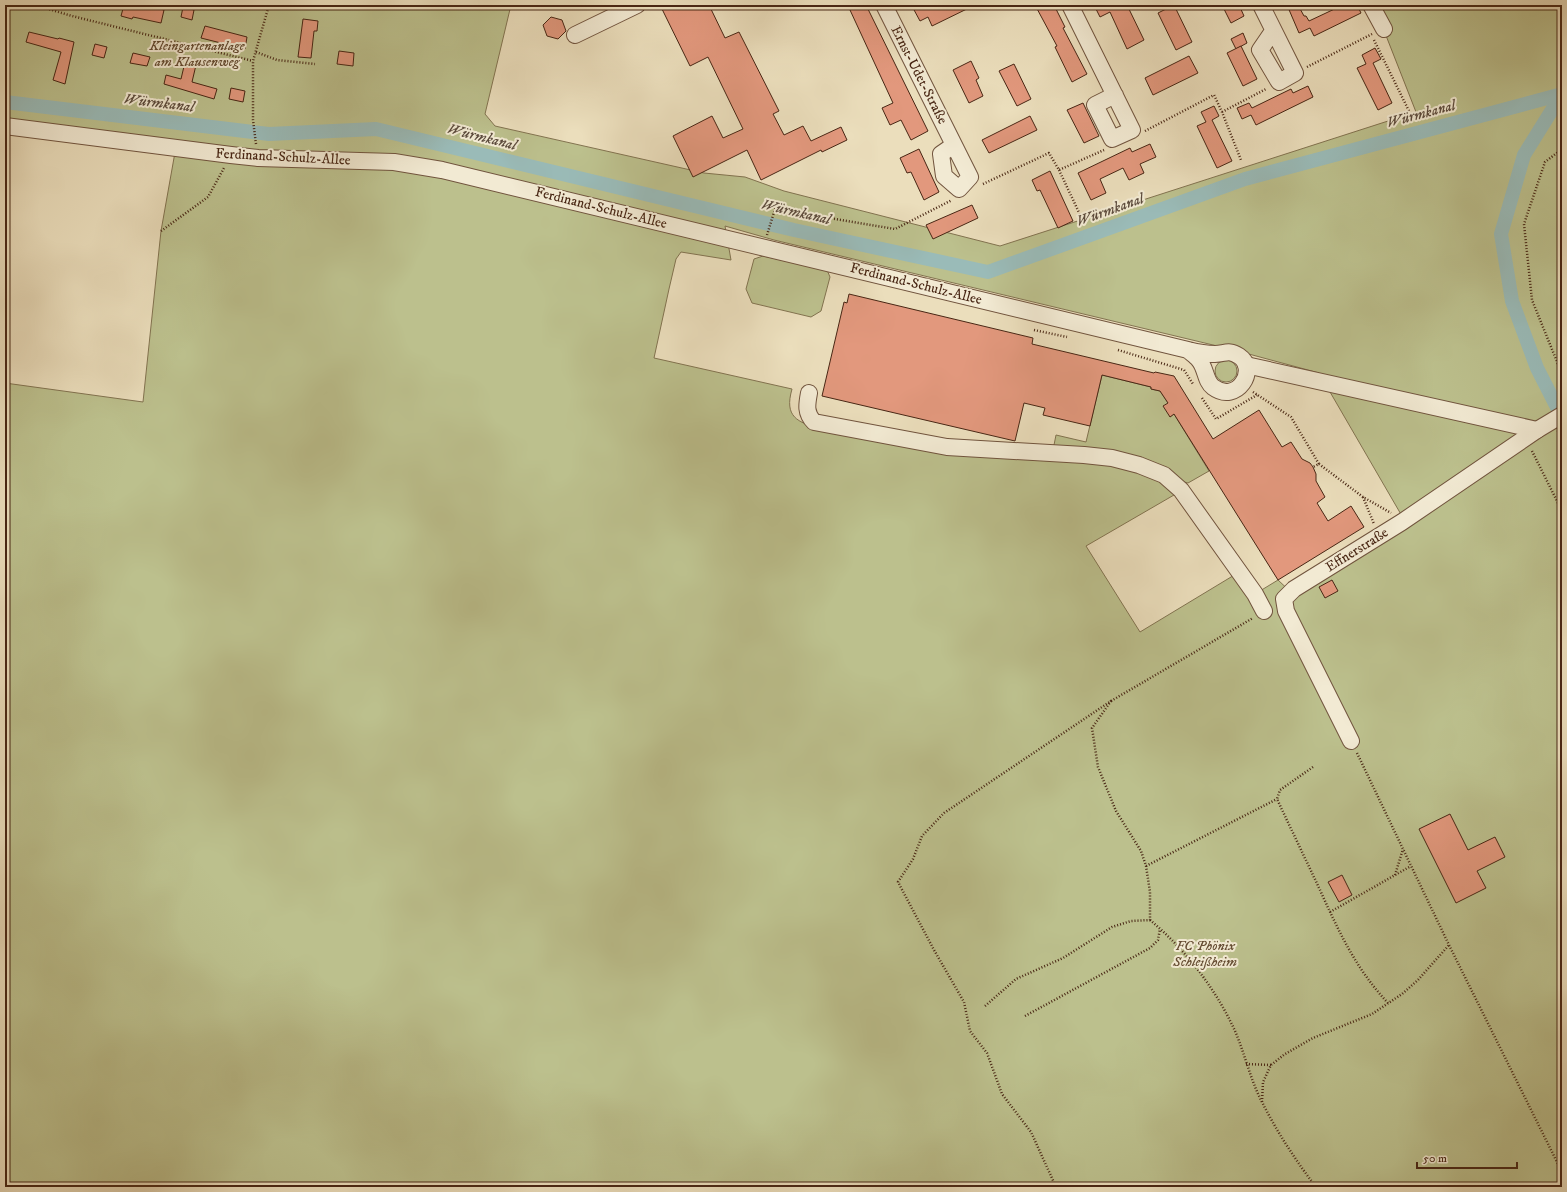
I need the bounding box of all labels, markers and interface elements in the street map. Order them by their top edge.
street label: Ernst-Udet-Straße [886,23,952,127]
park label: Kleingartenanlage am Klausenweg [148,37,246,71]
water label: Würmkanal [123,89,197,117]
water label: Würmkanal [1384,95,1460,132]
water label: Würmkanal [445,119,521,155]
street label: Ferdinand-Schulz-Allee [215,144,351,170]
street label: Ferdinand-Schulz-Allee [533,183,669,233]
water label: Würmkanal [1074,188,1148,231]
water label: Würmkanal [759,195,835,230]
street label: Ferdinand-Schulz-Allee [848,259,984,309]
street label: Effnerstraße [1322,524,1392,576]
park label: FC Phönix Schleißheim [1172,937,1237,971]
scale bar [1417,1144,1517,1170]
text: 50 m [1423,1151,1447,1166]

